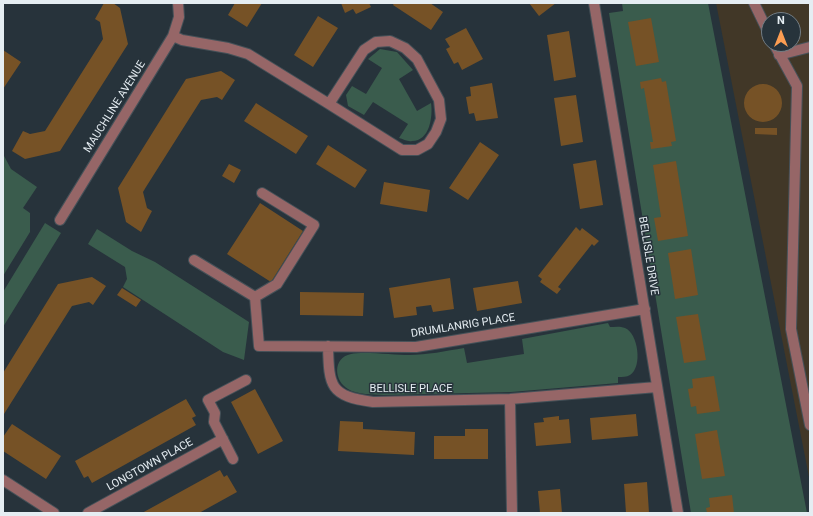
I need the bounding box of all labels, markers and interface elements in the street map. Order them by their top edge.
north arrow [761,12,801,52]
text: N [777,14,785,27]
street label: MAUCHLINE AVENUE [81,59,149,155]
street label: BELLISLE DRIVE [635,216,661,296]
street label: DRUMLANRIG PLACE [410,311,516,341]
street label: BELLISLE PLACE [370,382,452,396]
street label: LONGTOWN PLACE [105,436,195,494]

